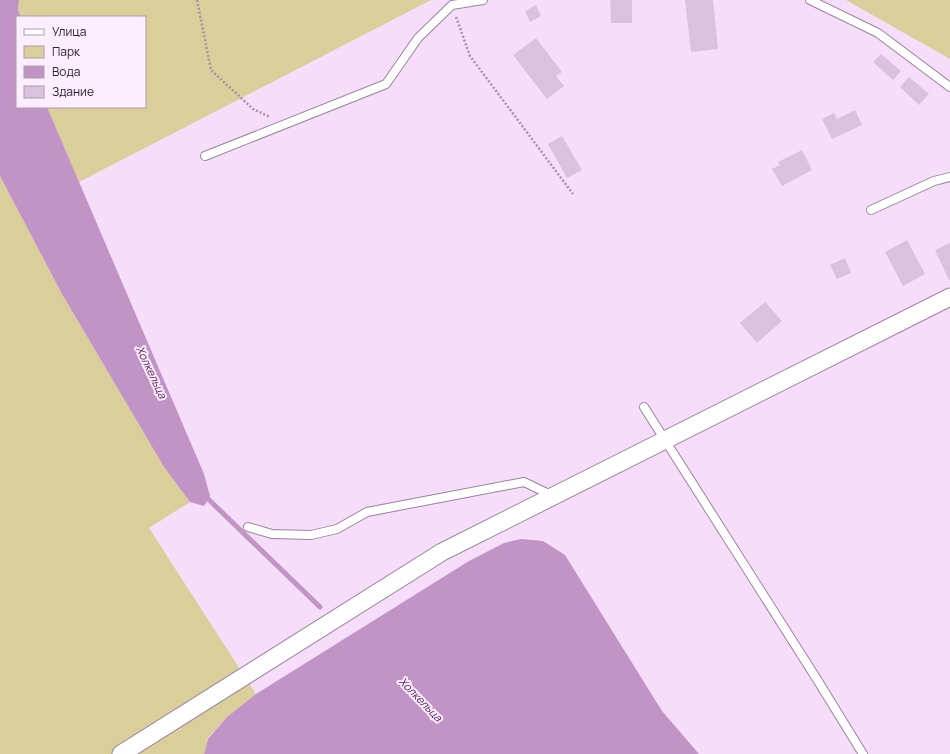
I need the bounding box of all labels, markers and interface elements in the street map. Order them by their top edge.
legend [16,16,146,108]
text: Улица [52,23,86,40]
text: Парк [52,43,81,60]
text: Вода [52,63,80,80]
text: Здание [52,83,94,100]
water label: Холкельца [133,343,171,401]
water label: Холкельца [396,674,446,725]

